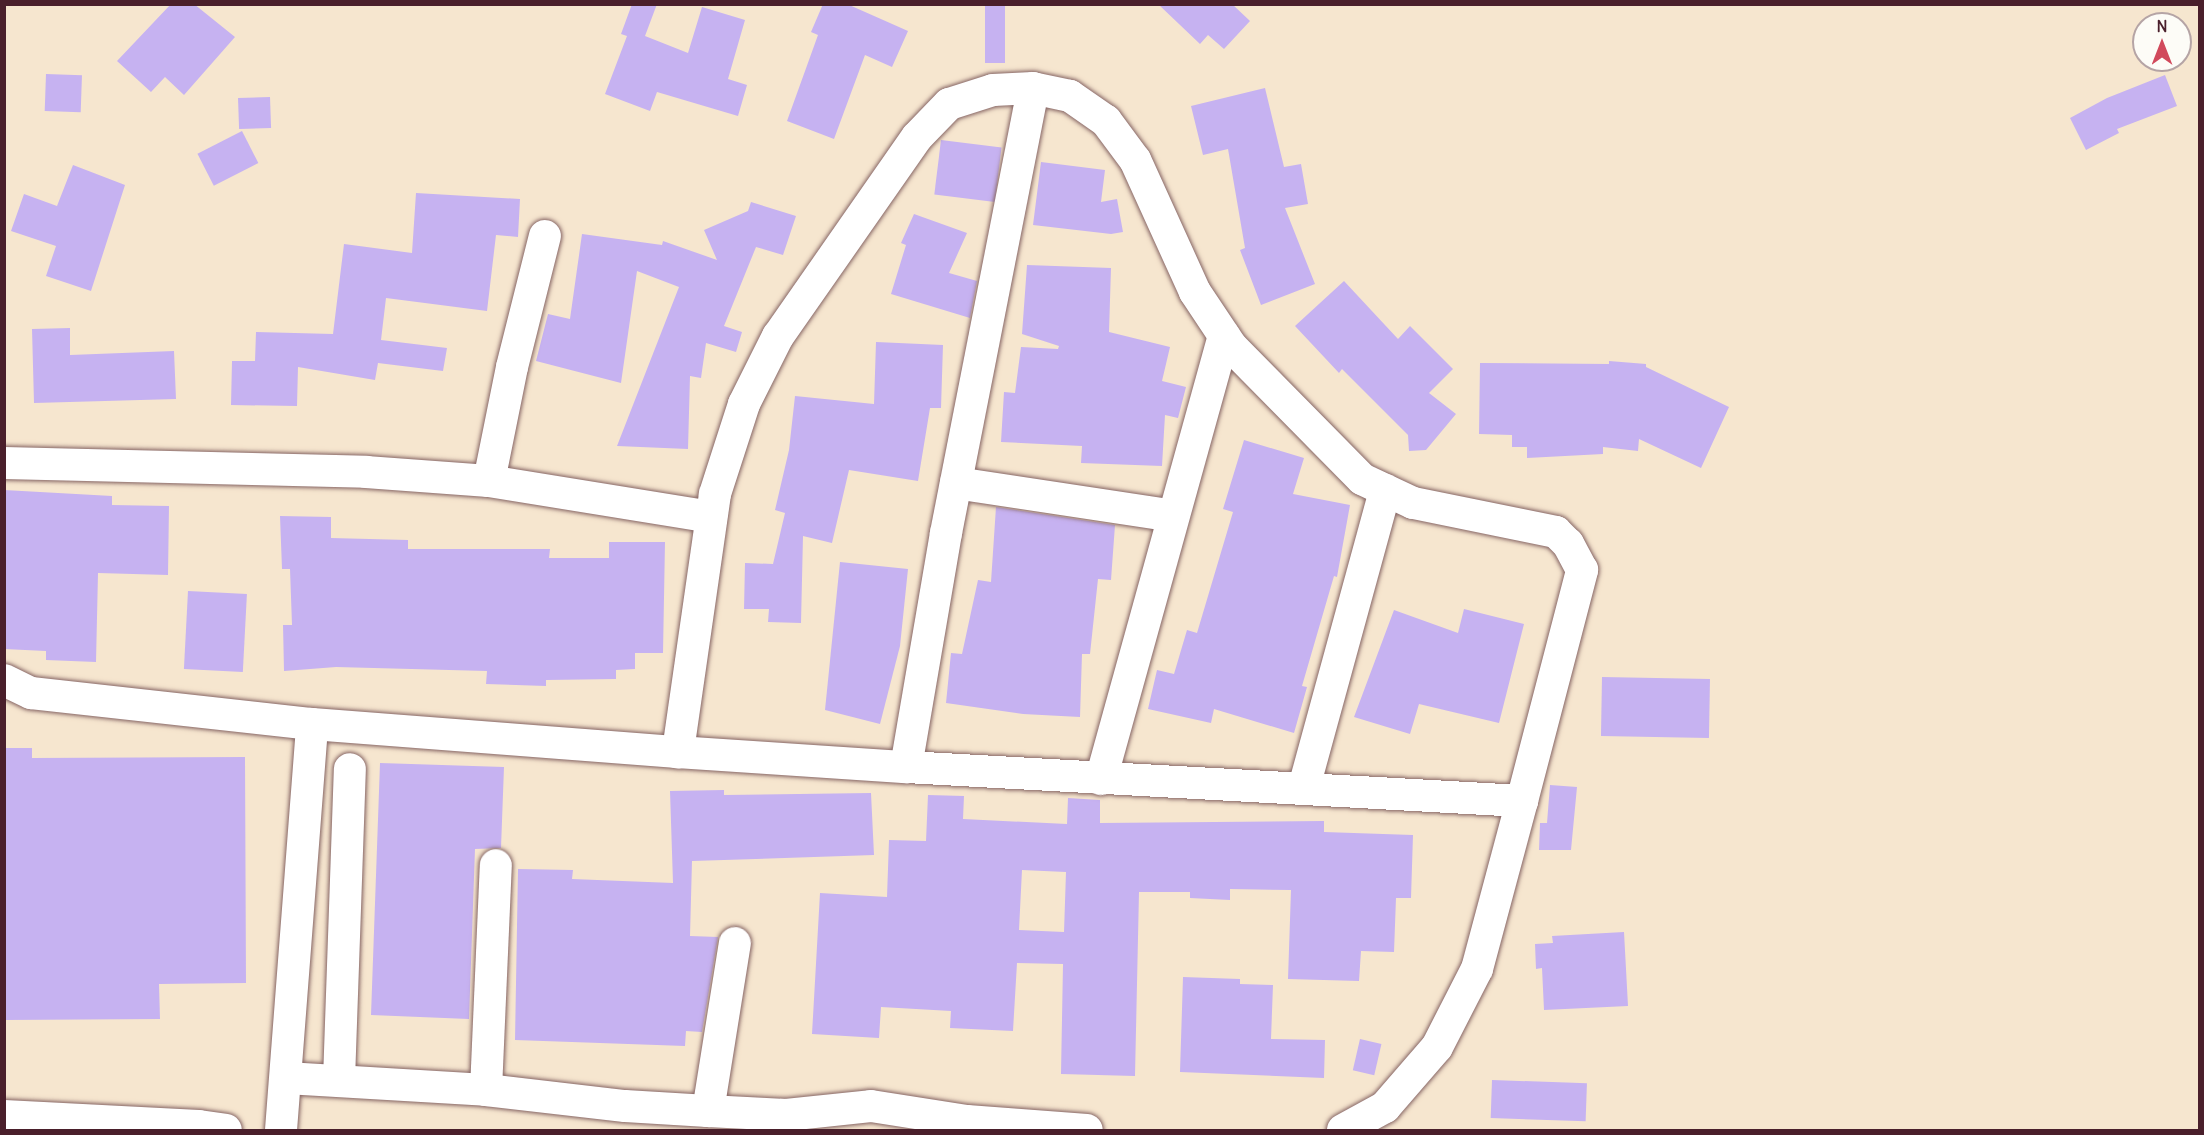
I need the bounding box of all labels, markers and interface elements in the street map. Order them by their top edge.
north arrow [2132,12,2192,72]
text: N [2156,16,2168,36]

